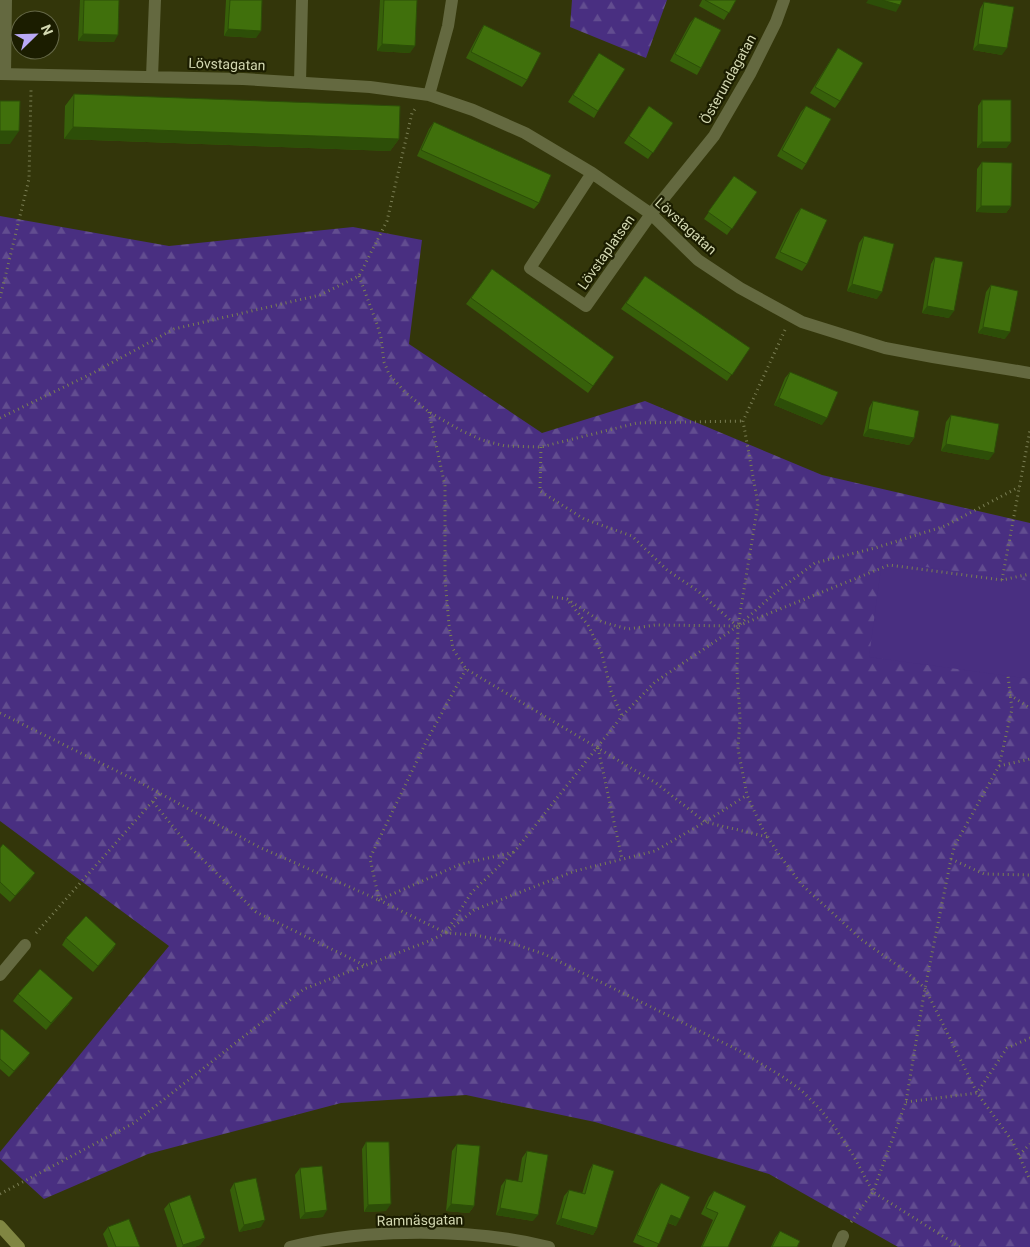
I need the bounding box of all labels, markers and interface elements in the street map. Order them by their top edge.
north arrow [10,10,60,60]
text: N [38,22,56,38]
street label: Österundagatan [697,31,759,127]
street label: Lövstagatan [188,55,266,73]
street label: Lövstagatan [652,194,720,258]
street label: Lövstaplatsen [574,212,638,292]
street label: Ramnäsgatan [377,1211,463,1229]

